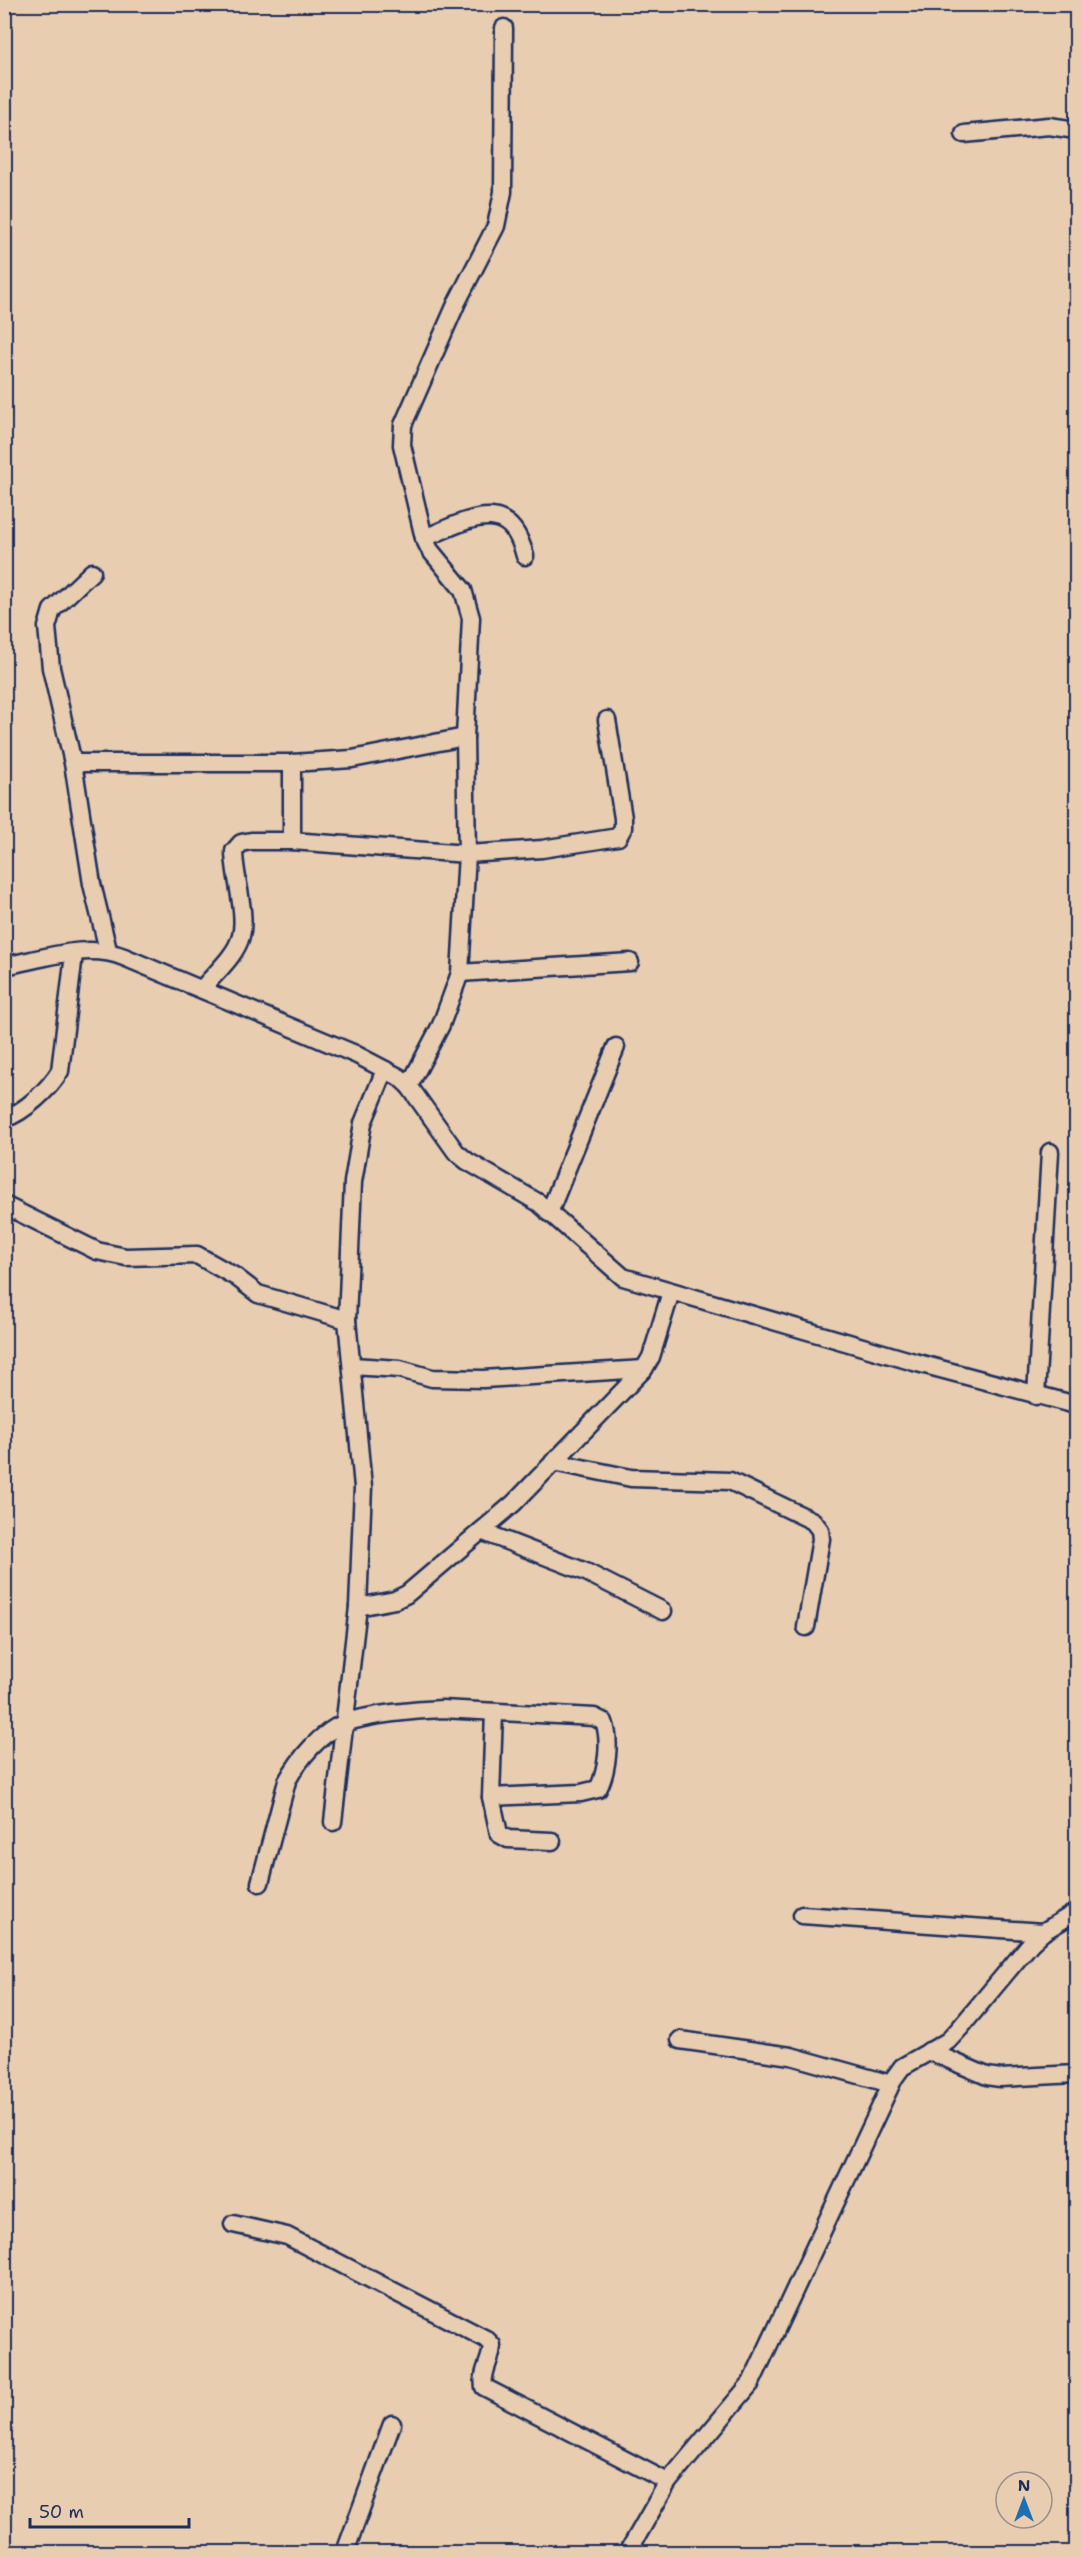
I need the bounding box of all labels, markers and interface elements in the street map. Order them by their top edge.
north arrow [994,2470,1054,2530]
text: N [1018,2475,1030,2496]
scale bar [30,2491,189,2529]
text: 50 m [39,2500,84,2524]

